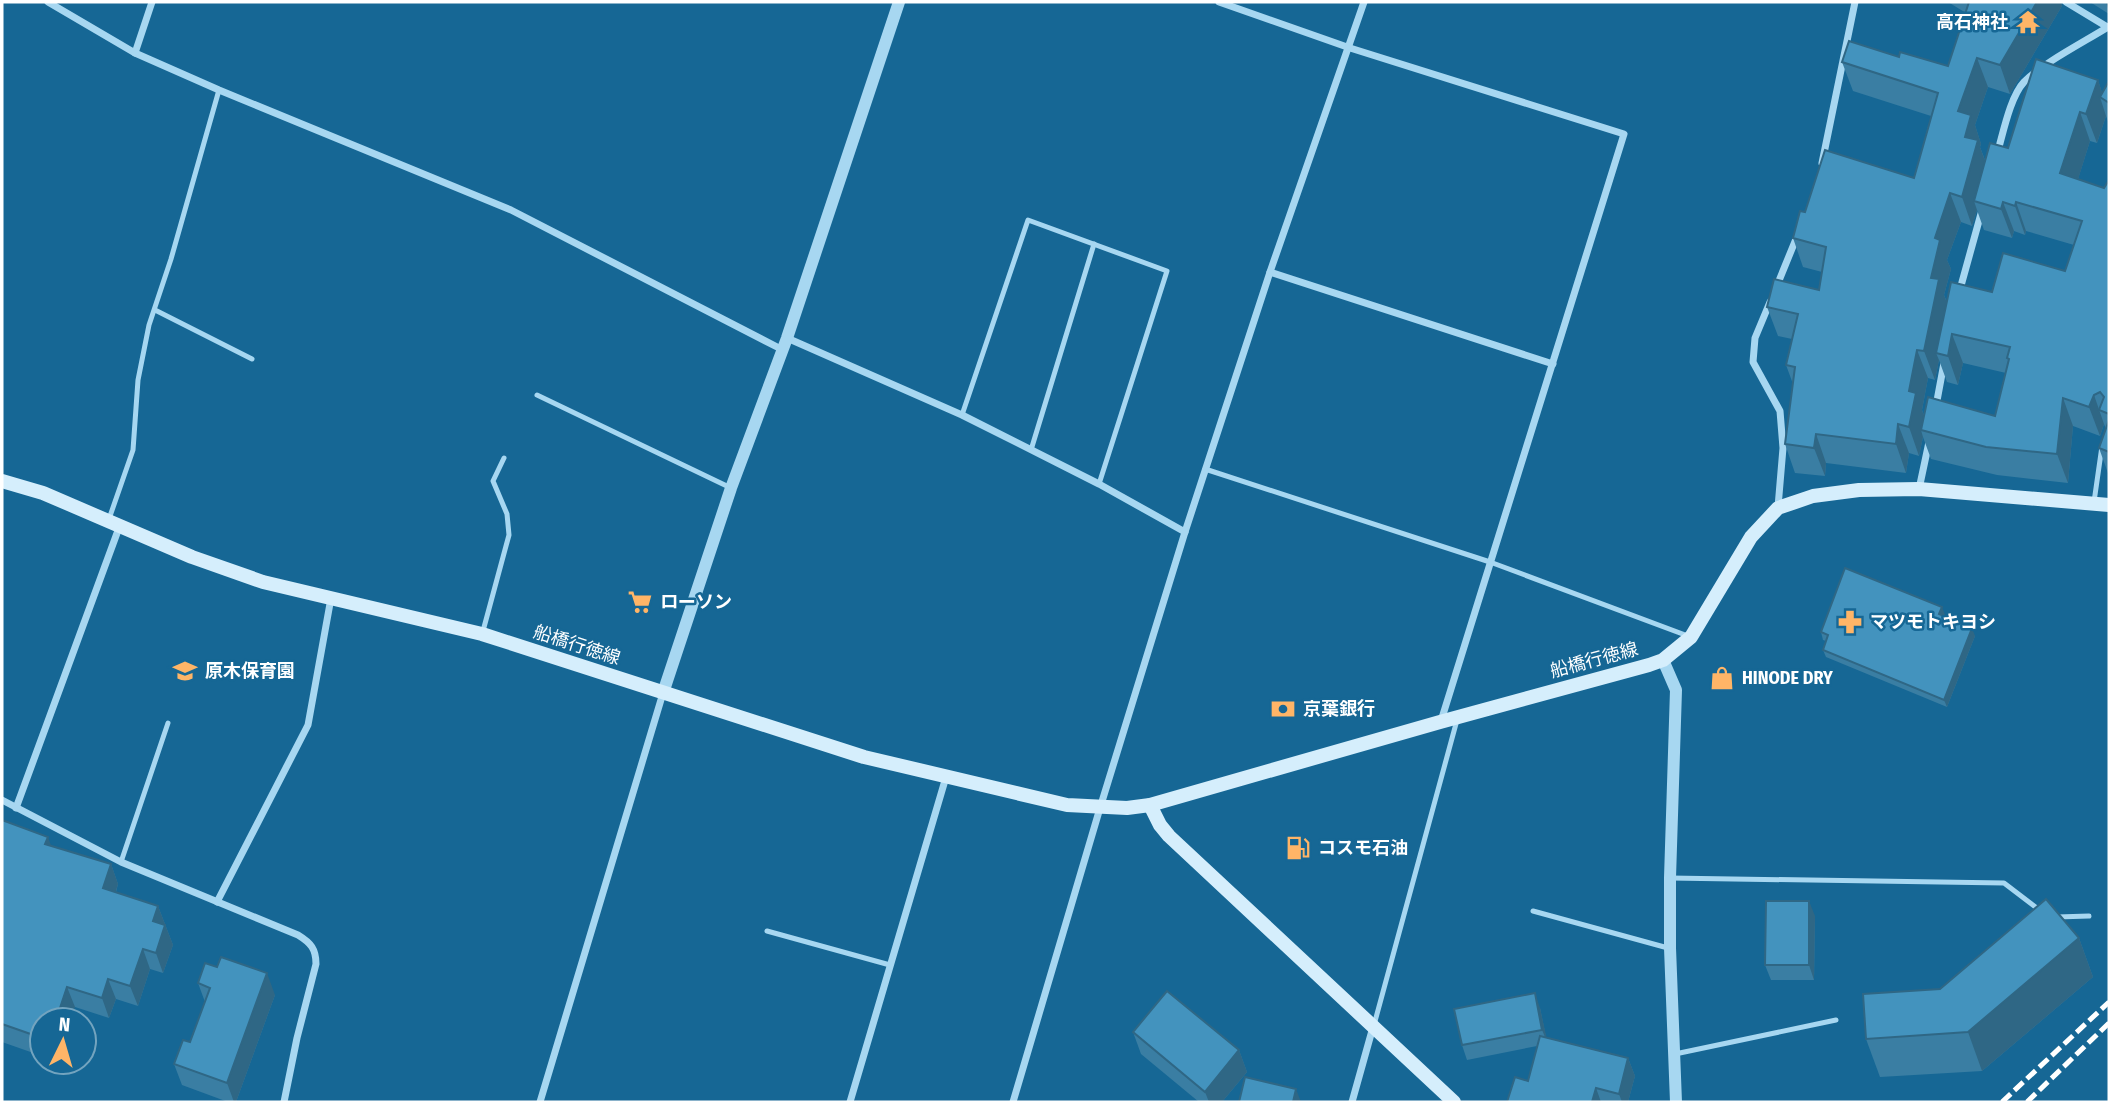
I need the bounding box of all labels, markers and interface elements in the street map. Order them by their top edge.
temple icon: 高石神社 [2014,8,2042,36]
place label: 高石神社 [1936,11,2008,33]
supermarket icon: ローソン [626,588,654,616]
place label: ローソン [660,591,732,613]
pharmacy icon: マツモトキヨシ [1836,608,1864,636]
place label: マツモトキヨシ [1870,611,1996,633]
street label: 船橋行徳線 [531,621,623,669]
street label: 船橋行徳線 [1548,638,1640,682]
school or university icon: 原木保育園 [171,657,199,685]
place label: 原木保育園 [205,660,295,682]
shop icon: HINODE DRY [1708,664,1736,692]
place label: HINODE DRY [1742,667,1833,689]
bank icon: 京葉銀行 [1269,695,1297,723]
place label: 京葉銀行 [1303,698,1375,720]
fuel station icon: コスモ石油 [1284,834,1312,862]
place label: コスモ石油 [1318,837,1408,859]
north arrow [28,1006,98,1076]
text: N [58,1013,71,1037]

